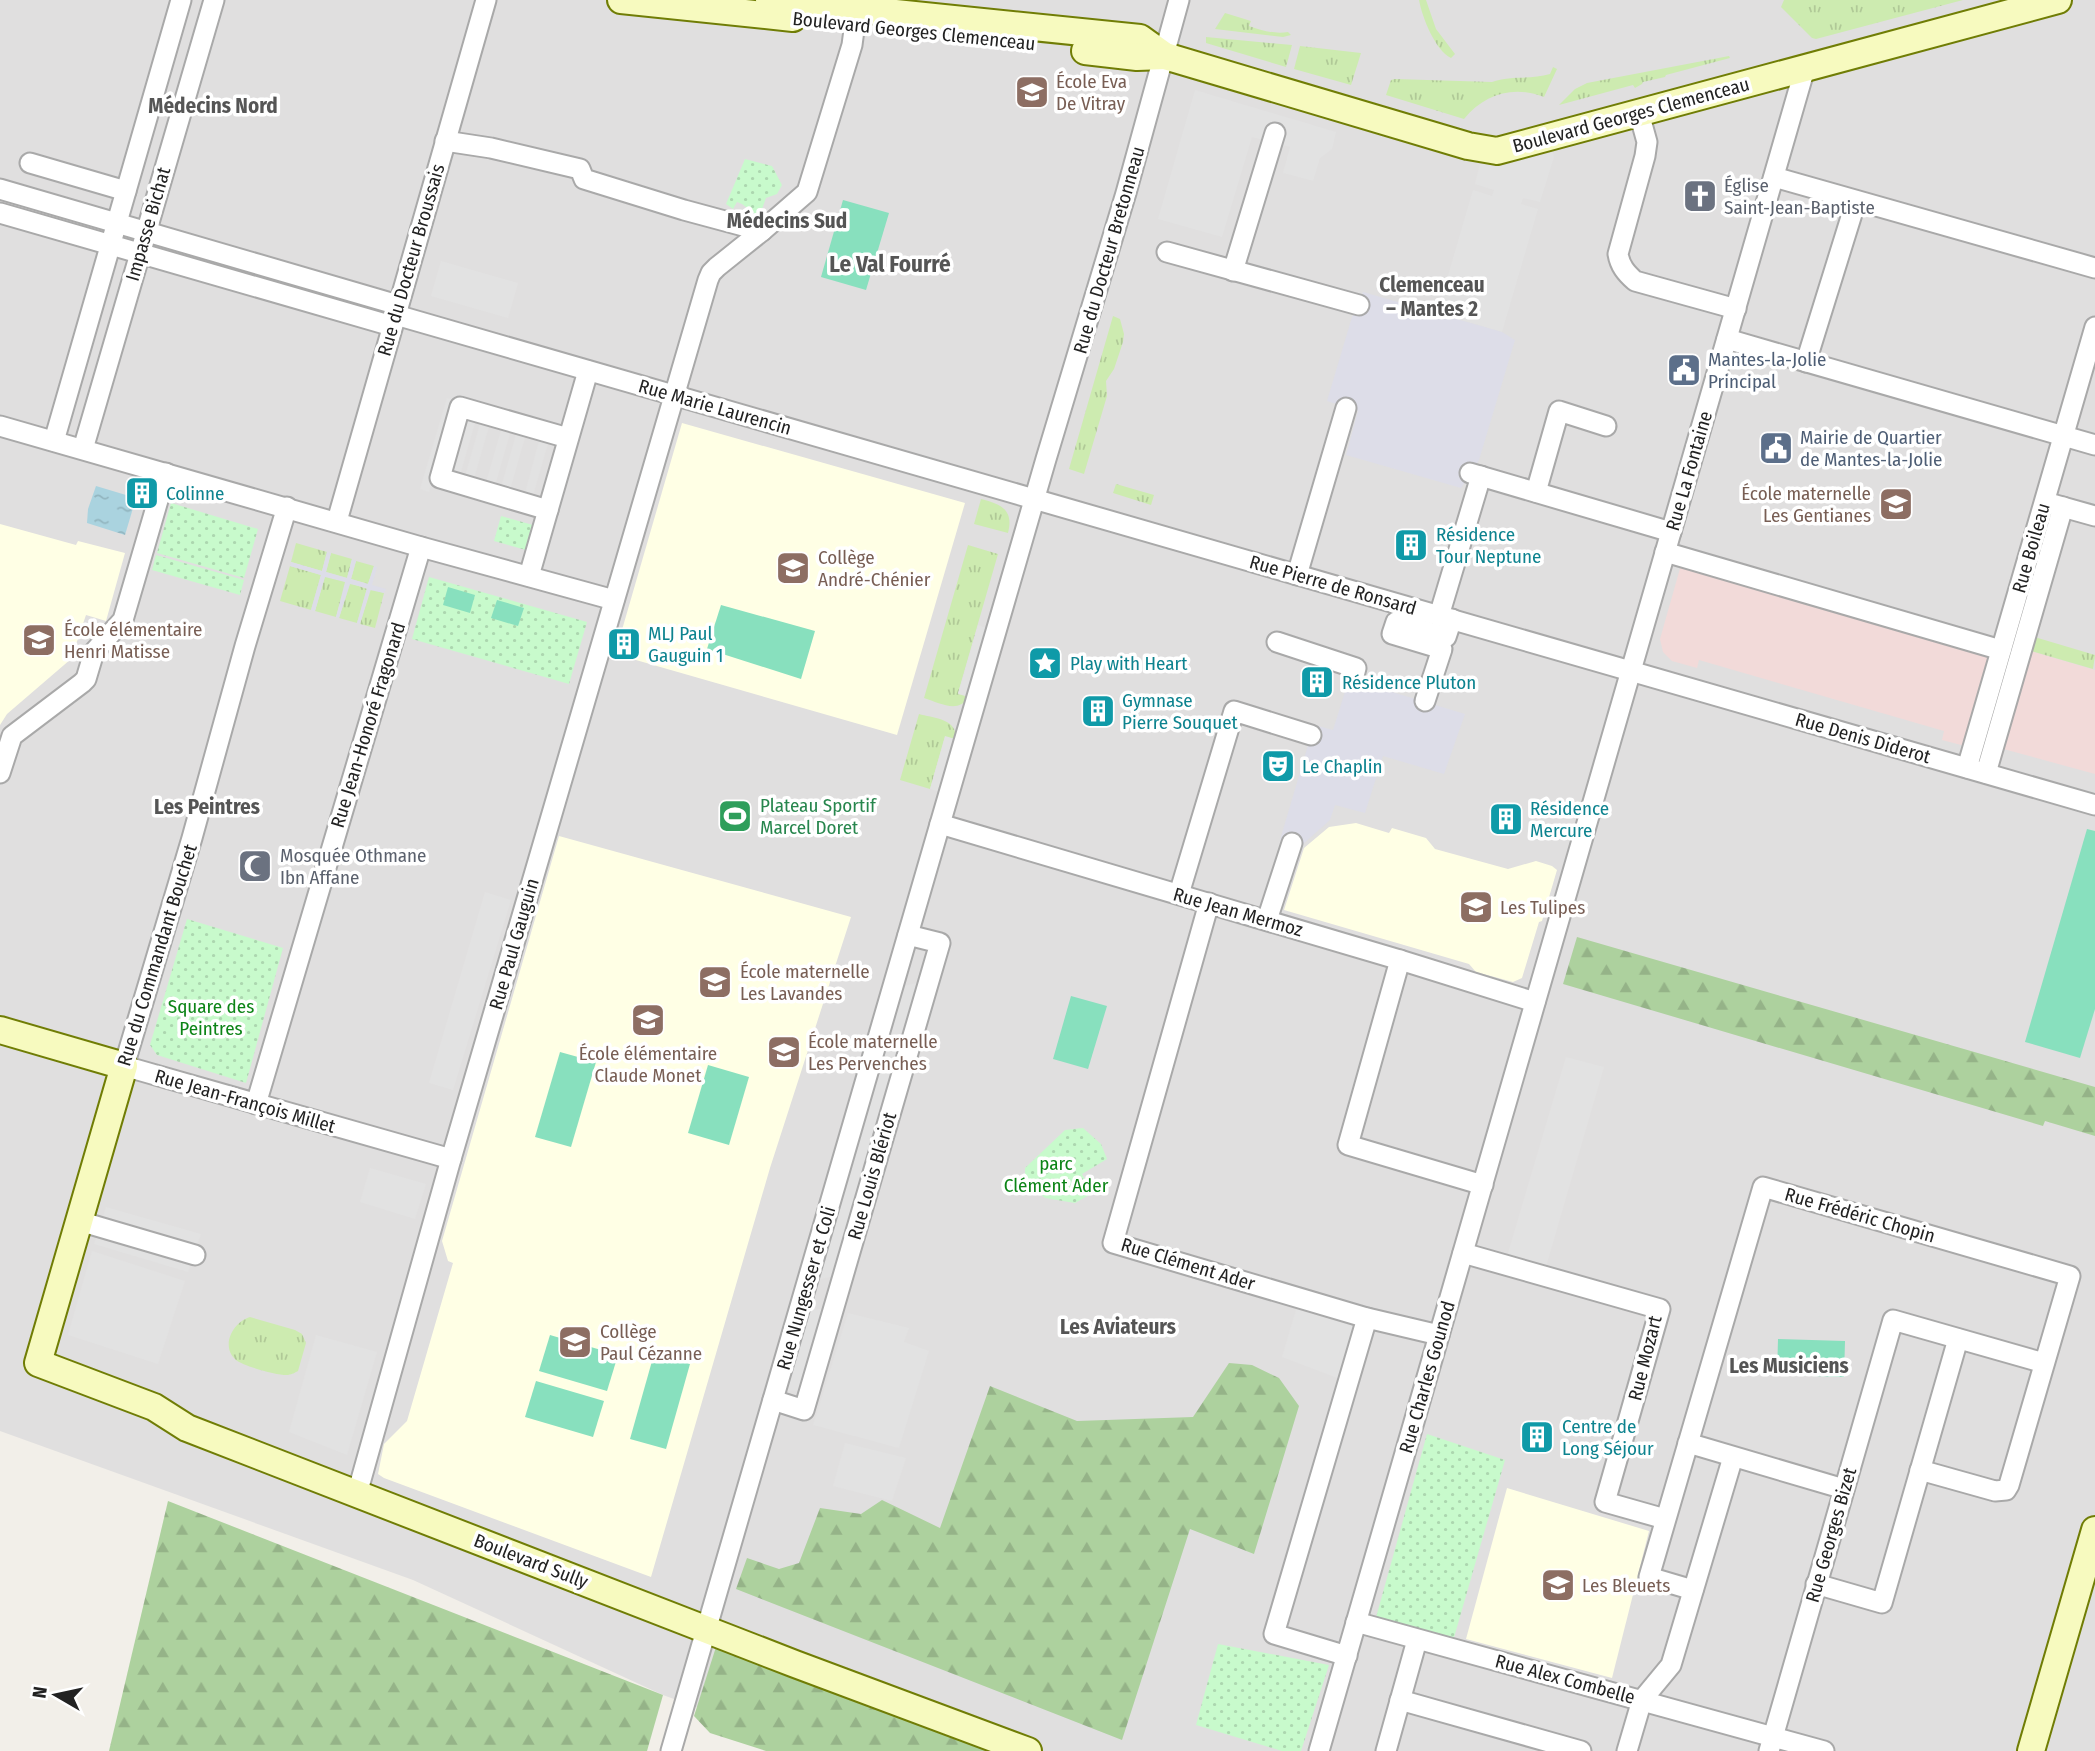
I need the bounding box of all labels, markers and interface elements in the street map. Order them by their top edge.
street label: Boulevard Georges Clemenceau [791,7,1037,55]
place label: École Eva De Vitray [1056,70,1127,115]
street label: Boulevard Georges Clemenceau [1510,72,1752,158]
school or university icon: École Eva De Vitray [1013,73,1051,111]
district label: Médecins Nord [148,93,278,119]
street label: Rue du Docteur Bretonneau [1068,144,1150,356]
street label: Rue du Docteur Broussais [373,161,449,359]
street label: Impasse Bichat [121,164,175,284]
place label: Église Saint-Jean-Baptiste [1724,174,1875,219]
church icon: Église Saint-Jean-Baptiste [1681,177,1719,215]
district label: Médecins Sud [727,208,847,234]
district label: Le Val Fourré [829,250,951,278]
district label: Clemenceau – Mantes 2 [1379,272,1485,322]
place label: Mantes-la-Jolie Principal [1708,348,1826,393]
public building icon: Mantes-la-Jolie Principal [1665,351,1703,389]
street label: Rue Marie Laurencin [636,374,794,440]
street label: Rue La Fontaine [1661,408,1717,534]
place label: Mairie de Quartier de Mantes-la-Jolie [1800,426,1942,471]
public building icon: Mairie de Quartier de Mantes-la-Jolie [1757,429,1795,467]
building icon: Colinne [123,474,161,512]
place label: Colinne [166,482,224,505]
place label: École maternelle Les Gentianes [1741,482,1871,527]
school or university icon: École maternelle Les Gentianes [1877,485,1915,523]
street label: Rue Boileau [2007,500,2055,596]
place label: Résidence Tour Neptune [1436,523,1541,568]
building icon: Résidence Tour Neptune [1392,526,1430,564]
place label: Collège André-Chénier [818,546,931,591]
school or university icon: Collège André-Chénier [774,549,812,587]
street label: Rue Pierre de Ronsard [1247,550,1419,620]
place label: École élémentaire Henri Matisse [64,618,202,663]
street label: Rue Jean-Honoré Fragonard [326,620,410,830]
school or university icon: École élémentaire Henri Matisse [20,621,58,659]
place label: MLJ Paul Gauguin 1 [648,622,724,667]
building icon: MLJ Paul Gauguin 1 [605,625,643,663]
place icon: Play with Heart [1026,644,1064,682]
place label: Play with Heart [1070,652,1188,675]
building icon: Résidence Pluton [1298,663,1336,701]
place label: Résidence Pluton [1342,671,1476,694]
place label: Gymnase Pierre Souquet [1122,689,1239,734]
building icon: Gymnase Pierre Souquet [1079,692,1117,730]
street label: Rue Denis Diderot [1793,708,1934,769]
theatre icon: Le Chaplin [1259,747,1297,785]
place label: Le Chaplin [1302,755,1383,778]
district label: Les Peintres [154,794,260,820]
place label: Plateau Sportif Marcel Doret [760,794,877,839]
sports icon: Plateau Sportif Marcel Doret [716,797,754,835]
place label: Résidence Mercure [1530,797,1609,842]
building icon: Résidence Mercure [1487,800,1525,838]
street label: Rue du Commandant Bouchet [112,841,202,1069]
place label: Mosquée Othmane Ibn Affane [280,844,426,889]
mosque icon: Mosquée Othmane Ibn Affane [236,847,274,885]
street label: Rue Paul Gauguin [484,876,544,1012]
street label: Rue Jean Mermoz [1171,882,1306,942]
school or university icon: Les Tulipes [1457,888,1495,926]
place label: Les Tulipes [1500,896,1585,919]
place label: École maternelle Les Lavandes [740,960,870,1005]
school or university icon: École maternelle Les Lavandes [696,963,734,1001]
park label: Square des Peintres [168,995,254,1040]
school or university icon: École élémentaire Claude Monet [629,1001,667,1039]
place label: École maternelle Les Pervenches [808,1030,938,1075]
school or university icon: École maternelle Les Pervenches [765,1033,803,1071]
place label: École élémentaire Claude Monet [579,1042,717,1087]
street label: Rue Jean-François Millet [152,1064,339,1138]
street label: Rue Louis Blériot [843,1109,901,1243]
park label: parc Clément Ader [1004,1152,1109,1197]
street label: Rue Frédéric Chopin [1782,1183,1938,1247]
street label: Rue Nungesser et Coli [772,1203,840,1373]
street label: Rue Clément Ader [1118,1233,1258,1295]
street label: Rue Charles Gounod [1394,1298,1460,1456]
street label: Rue Mozart [1623,1312,1667,1403]
district label: Les Aviateurs [1060,1314,1176,1340]
place label: Collège Paul Cézanne [600,1320,702,1365]
school or university icon: Collège Paul Cézanne [556,1323,594,1361]
district label: Les Musiciens [1729,1353,1849,1379]
place label: Centre de Long Séjour [1562,1415,1654,1460]
building icon: Centre de Long Séjour [1518,1418,1556,1456]
street label: Rue Georges Bizet [1801,1464,1861,1605]
street label: Boulevard Sully [471,1529,592,1594]
school or university icon: Les Bleuets [1539,1566,1577,1604]
place label: Les Bleuets [1582,1574,1670,1597]
street label: Rue Alex Combelle [1493,1649,1637,1709]
north arrow [21,1660,91,1730]
text: N [27,1685,52,1700]

